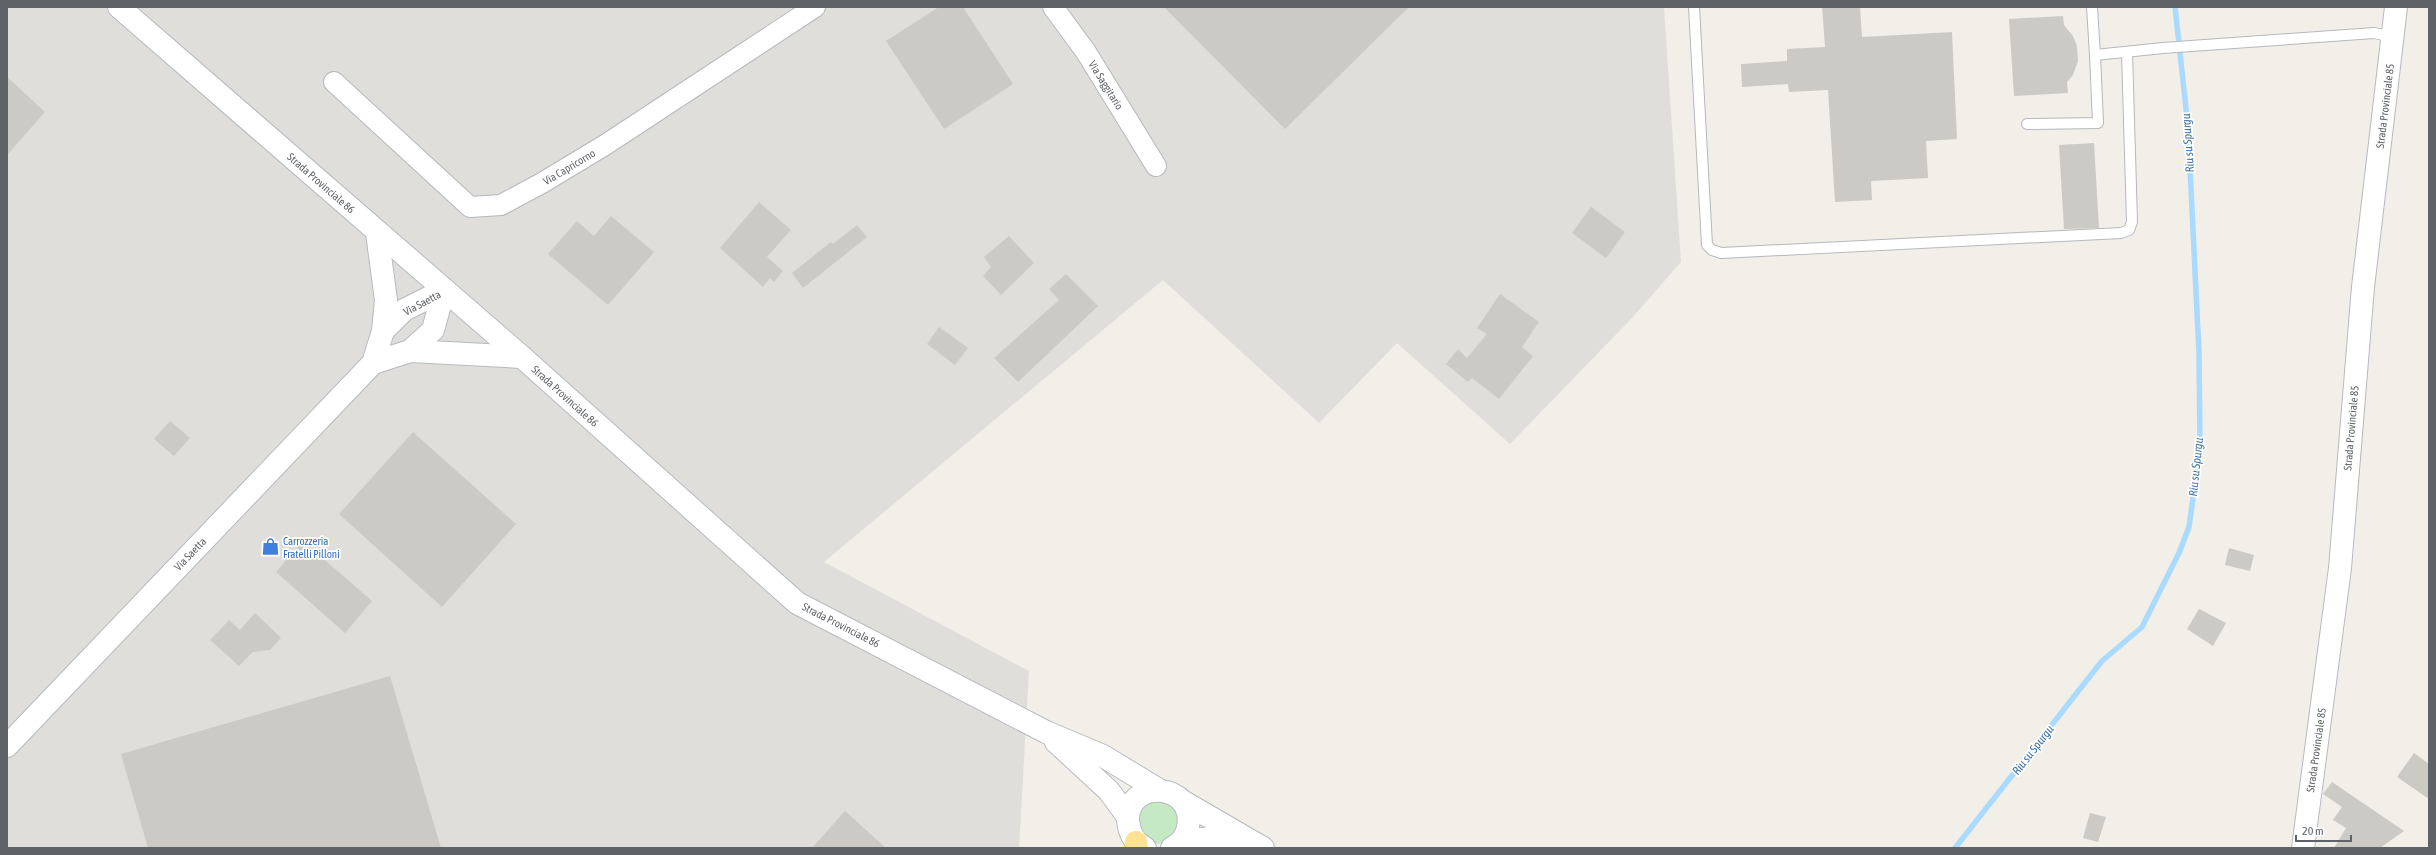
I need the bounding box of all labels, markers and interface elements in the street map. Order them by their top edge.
street label: Via Saggitario [1086,58,1126,112]
street label: Strada Provinciale 85 [2374,63,2396,149]
water label: Riu su Spurgu [2179,113,2197,173]
street label: Via Capricorno [541,147,597,187]
street label: Strada Provinciale 86 [285,151,357,215]
street label: Via Saetta [401,288,443,318]
street label: Strada Provinciale 86 [529,363,601,429]
street label: Strada Provinciale 85 [2341,385,2361,471]
water label: Riu su Spurgu [2186,437,2206,497]
street label: Via Saetta [172,535,208,573]
place label: Carrozzeria Fratelli Pilloni [283,535,340,560]
shop icon: Carrozzeria Fratelli Pilloni [260,537,280,557]
street label: Strada Provinciale 86 [800,600,882,650]
street label: Strada Provinciale 85 [2304,707,2328,793]
water label: Riu su Spurgu [2009,722,2057,778]
scale bar [2296,817,2351,843]
text: 20 m [2302,824,2324,838]

